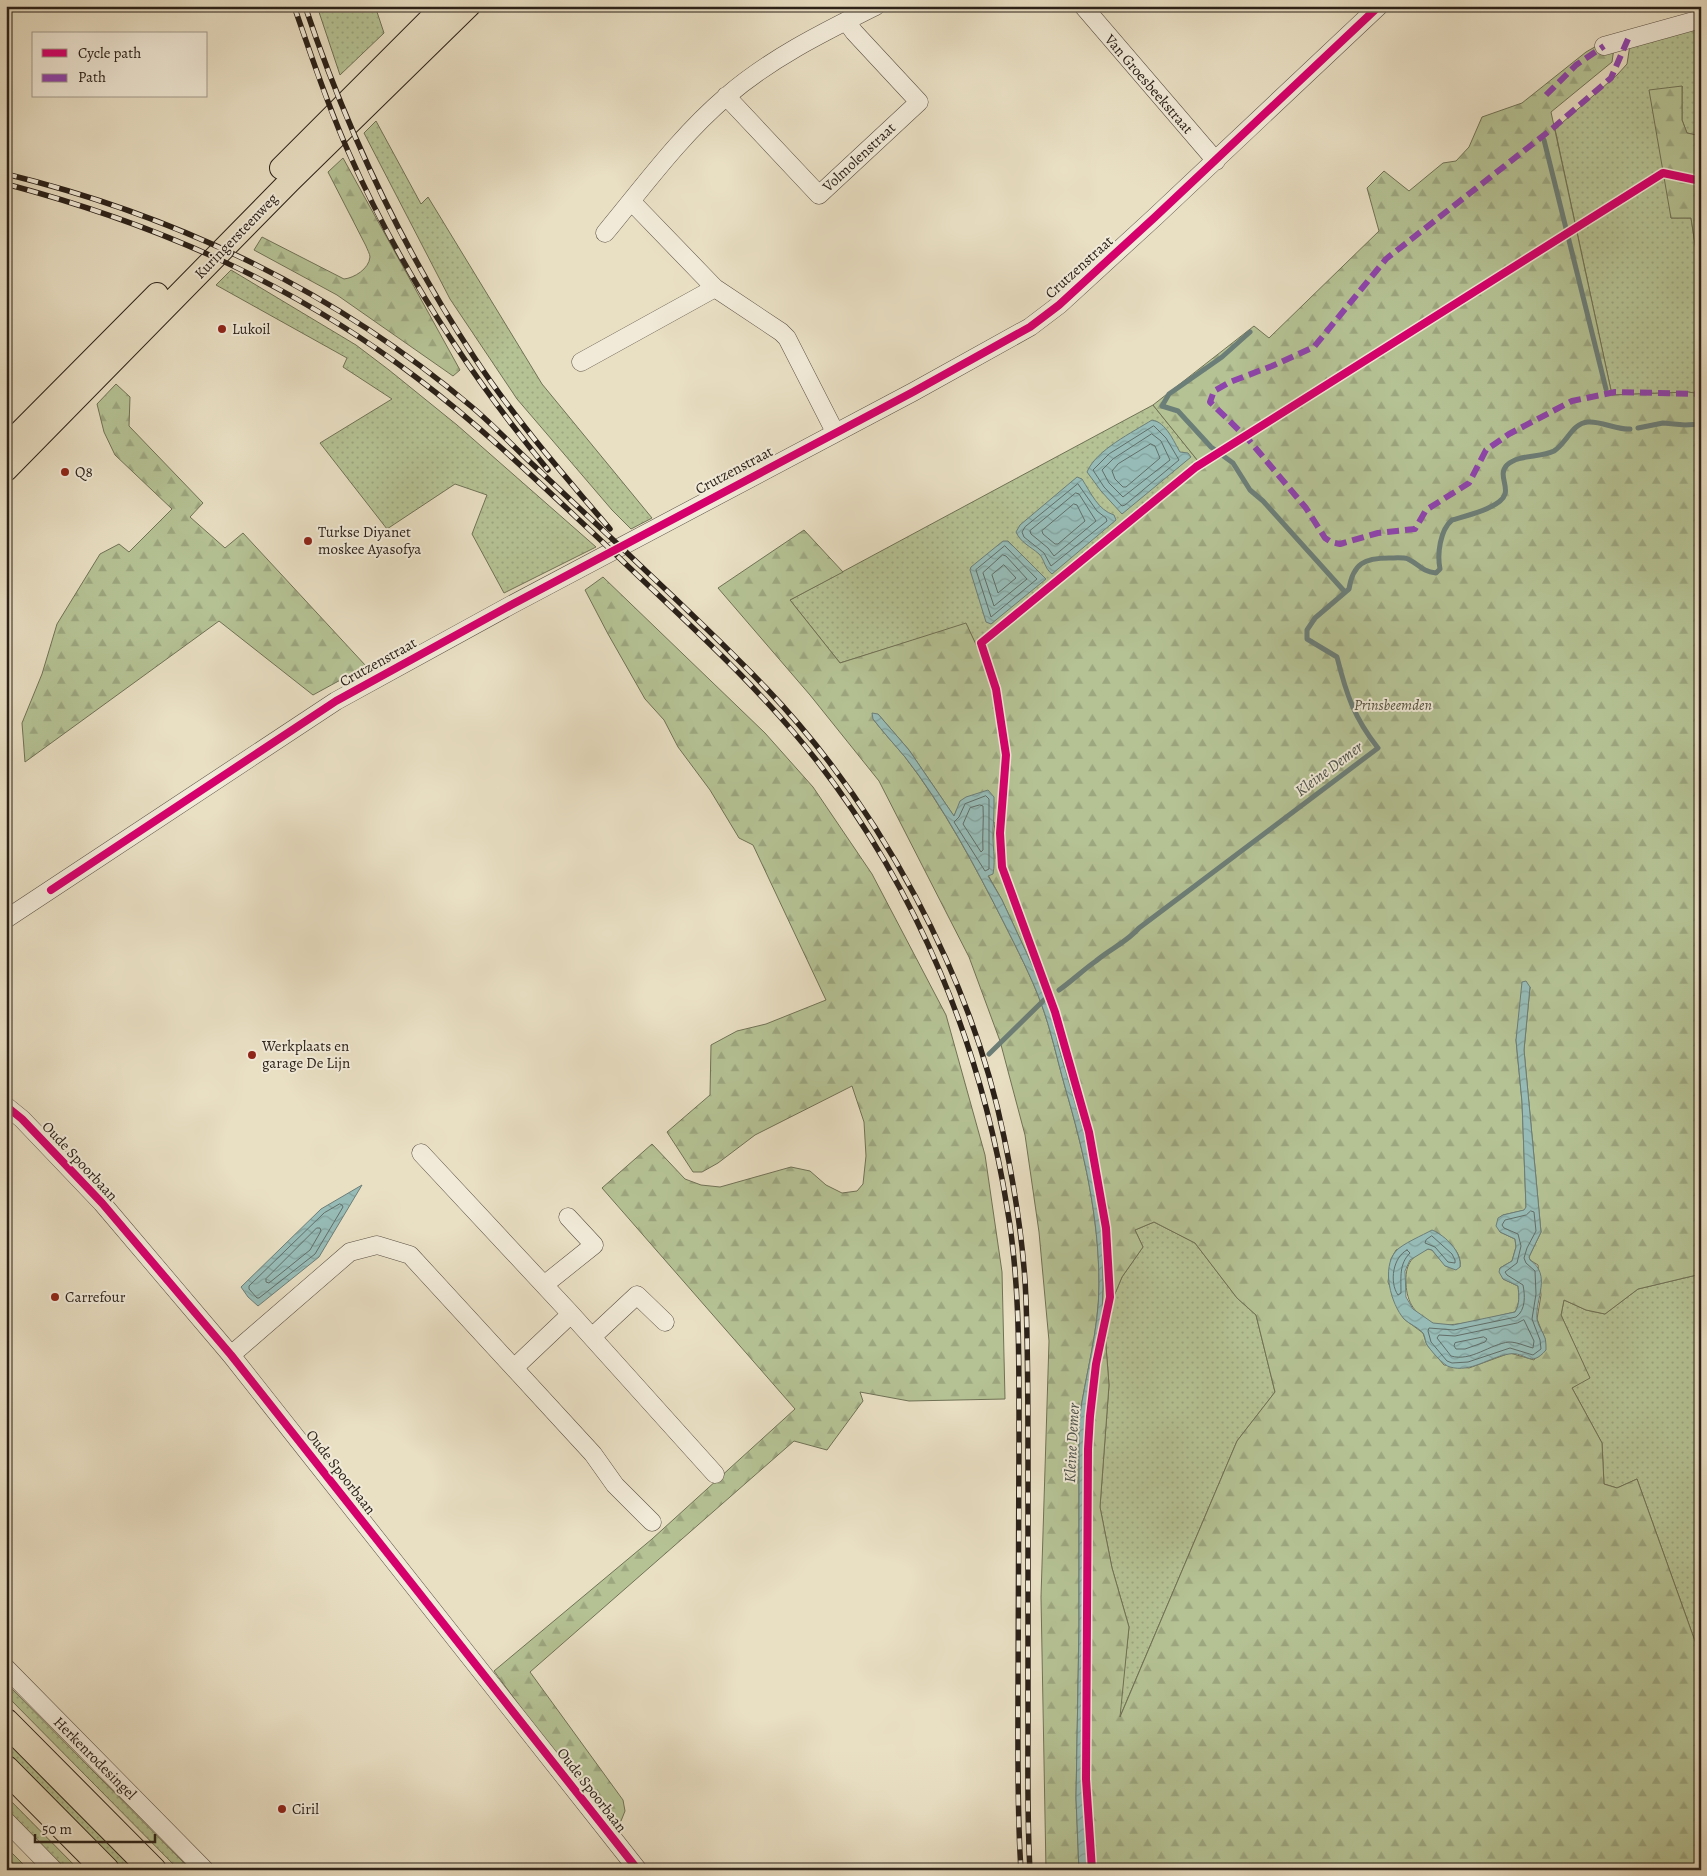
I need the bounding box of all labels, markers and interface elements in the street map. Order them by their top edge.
street label: Van Groesbeekstraat [1100,29,1198,138]
legend [32,32,208,98]
text: Cycle path [78,43,141,63]
text: Path [78,67,106,87]
street label: Volmolenstraat [817,118,900,197]
street label: Kuringersteenweg [190,188,282,283]
street label: Crutzenstraat [1041,231,1117,303]
place label: Lukoil [232,319,271,339]
marker: Lukoil [216,323,228,335]
street label: Crutzenstraat [692,441,776,499]
place label: Q8 [75,462,93,482]
marker: Q8 [59,466,71,478]
place label: Turkse Diyanet moskee Ayasofya [318,522,421,559]
marker: Turkse Diyanet moskee Ayasofya [302,535,314,547]
street label: Crutzenstraat [336,633,420,691]
park label: Prinsbeemden [1354,695,1432,715]
water label: Kleine Demer [1291,736,1368,802]
place label: Werkplaats en garage De Lijn [261,1036,350,1073]
marker: Werkplaats en garage De Lijn [246,1049,258,1061]
street label: Oude Spoorbaan [38,1117,122,1205]
place label: Carrefour [65,1287,126,1307]
marker: Carrefour [49,1291,61,1303]
water label: Kleine Demer [1059,1402,1085,1483]
street label: Oude Spoorbaan [302,1425,380,1519]
street label: Herkenrodesingel [49,1712,141,1804]
street label: Oude Spoorbaan [553,1743,631,1837]
place label: Ciril [292,1799,319,1819]
marker: Ciril [276,1803,288,1815]
scale bar [35,1811,155,1843]
text: 50 m [42,1819,72,1839]

